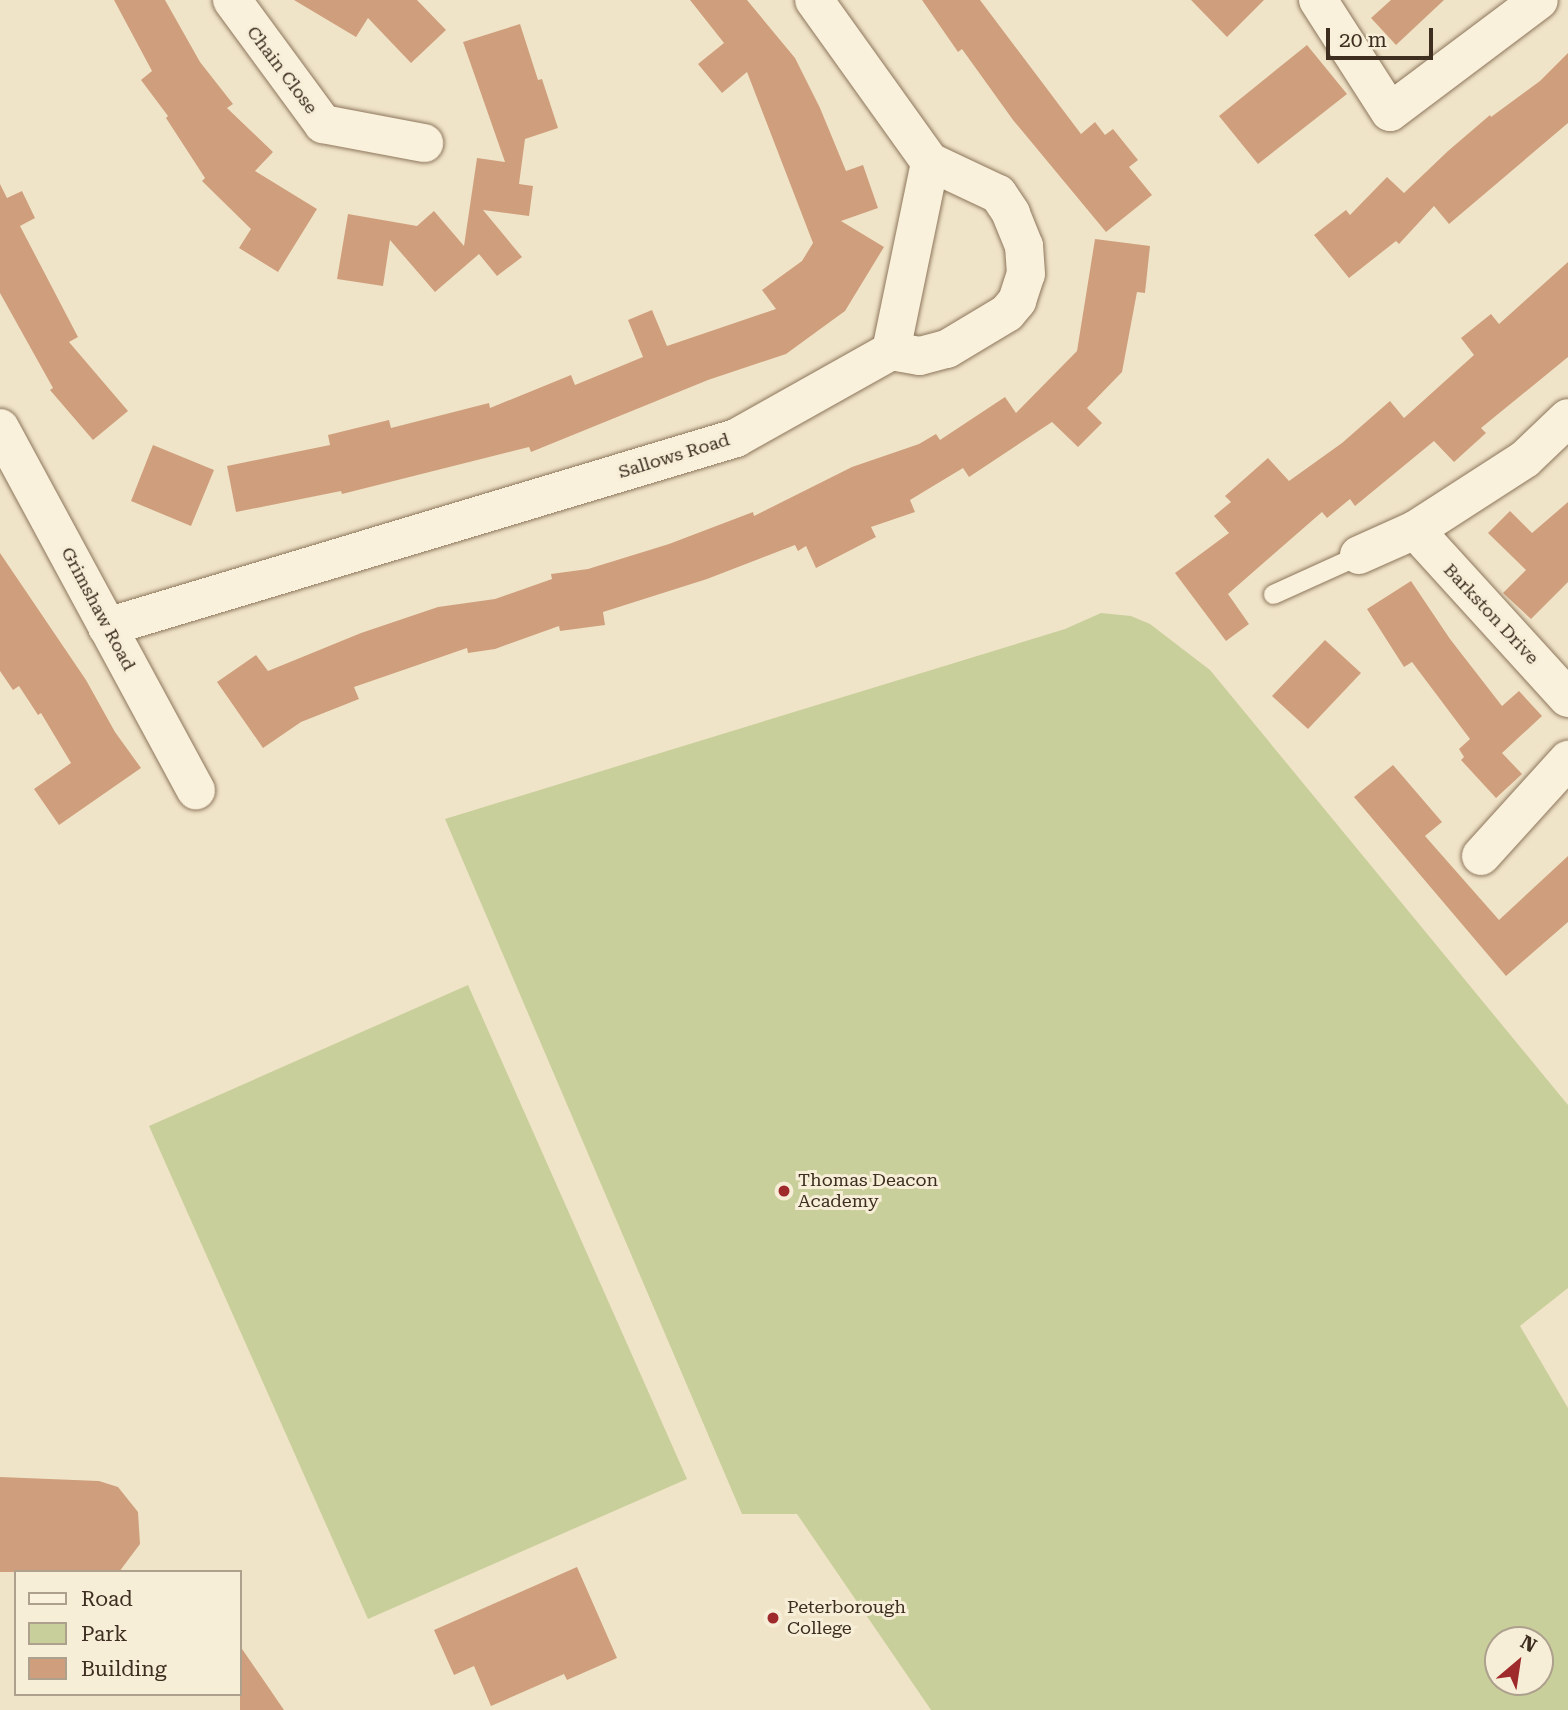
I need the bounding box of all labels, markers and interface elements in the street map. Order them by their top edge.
scale bar [1330,14,1437,58]
street label: Chain Close [242,22,322,118]
text: 20 m [1339,28,1387,52]
street label: Sallows Road [616,429,732,483]
street label: Grimshaw Road [56,543,140,675]
street label: Barkston Drive [1439,559,1543,669]
place label: Thomas Deacon Academy [798,1170,938,1212]
marker: Thomas Deacon Academy [776,1183,792,1199]
legend [14,1570,242,1696]
text: Road [81,1587,133,1611]
place label: Peterborough College [787,1597,906,1640]
marker: Peterborough College [765,1610,781,1626]
text: Park [81,1622,127,1646]
north arrow [1484,1626,1554,1696]
text: N [1516,1630,1540,1658]
text: Building [81,1657,167,1681]

